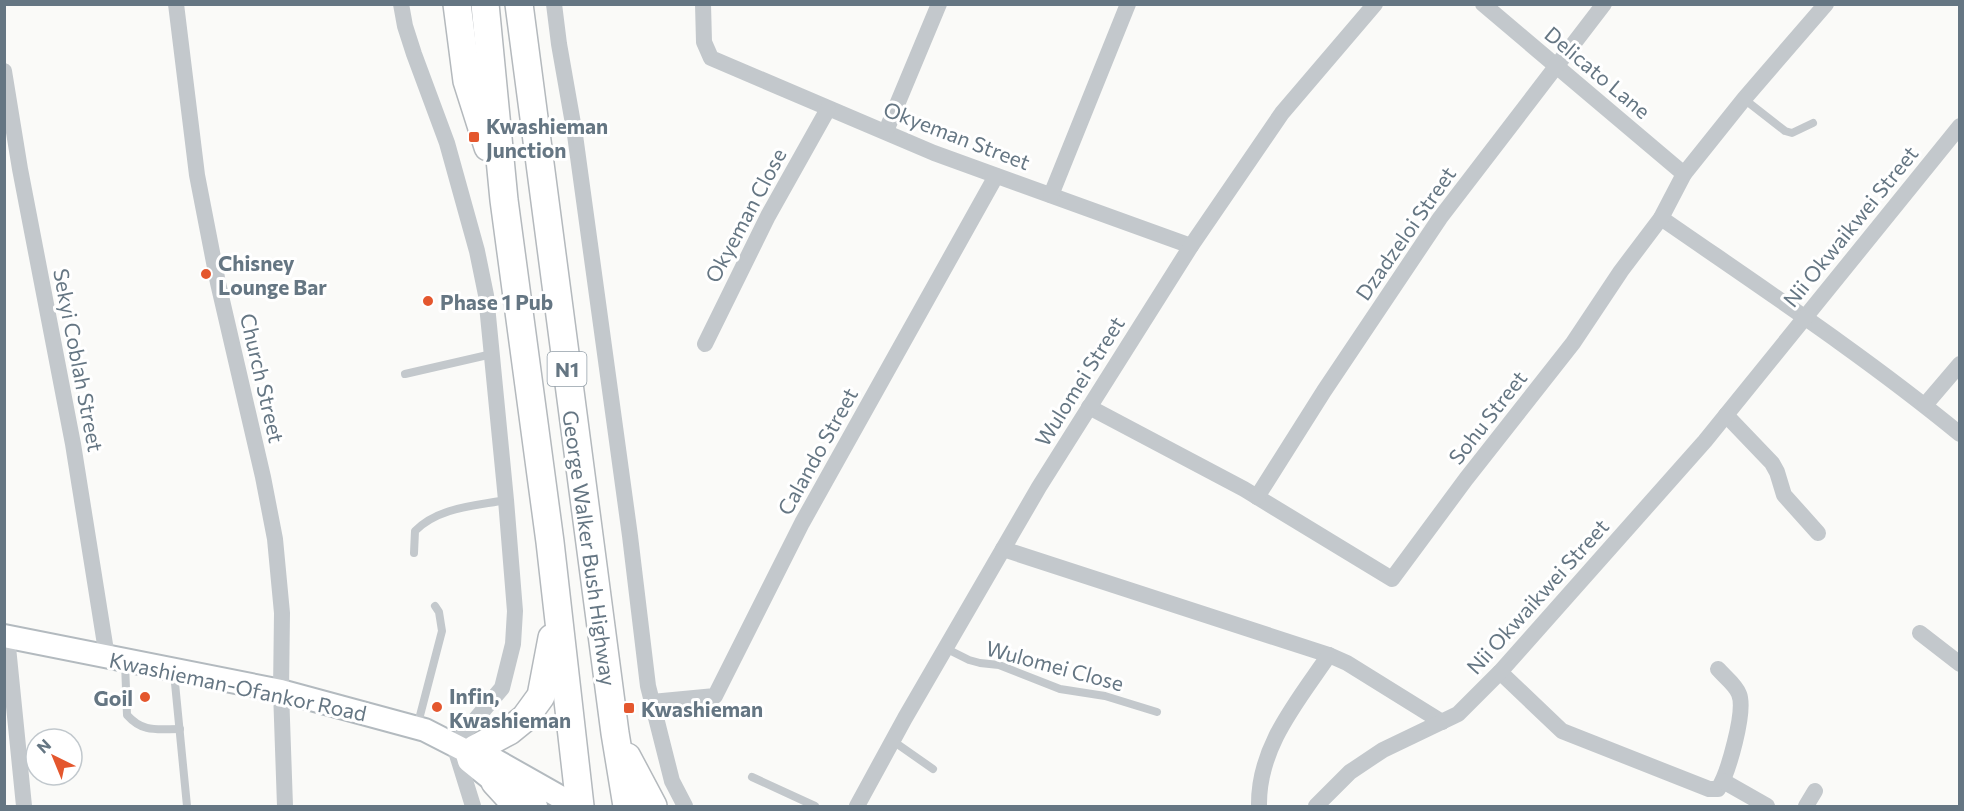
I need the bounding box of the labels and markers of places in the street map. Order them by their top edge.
place label: Kwashieman Junction [486,113,608,162]
marker: Kwashieman Junction [467,130,481,144]
place label: Chisney Lounge Bar [218,250,327,299]
marker: Chisney Lounge Bar [199,267,213,281]
place label: Phase 1 Pub [440,289,553,314]
marker: Phase 1 Pub [421,294,435,308]
place label: Infin, Kwashieman [449,683,571,732]
place label: Goil [94,685,133,710]
marker: Goil [138,690,152,704]
place label: Kwashieman [641,696,763,721]
marker: Infin, Kwashieman [430,700,444,714]
marker: Kwashieman [622,701,636,715]

